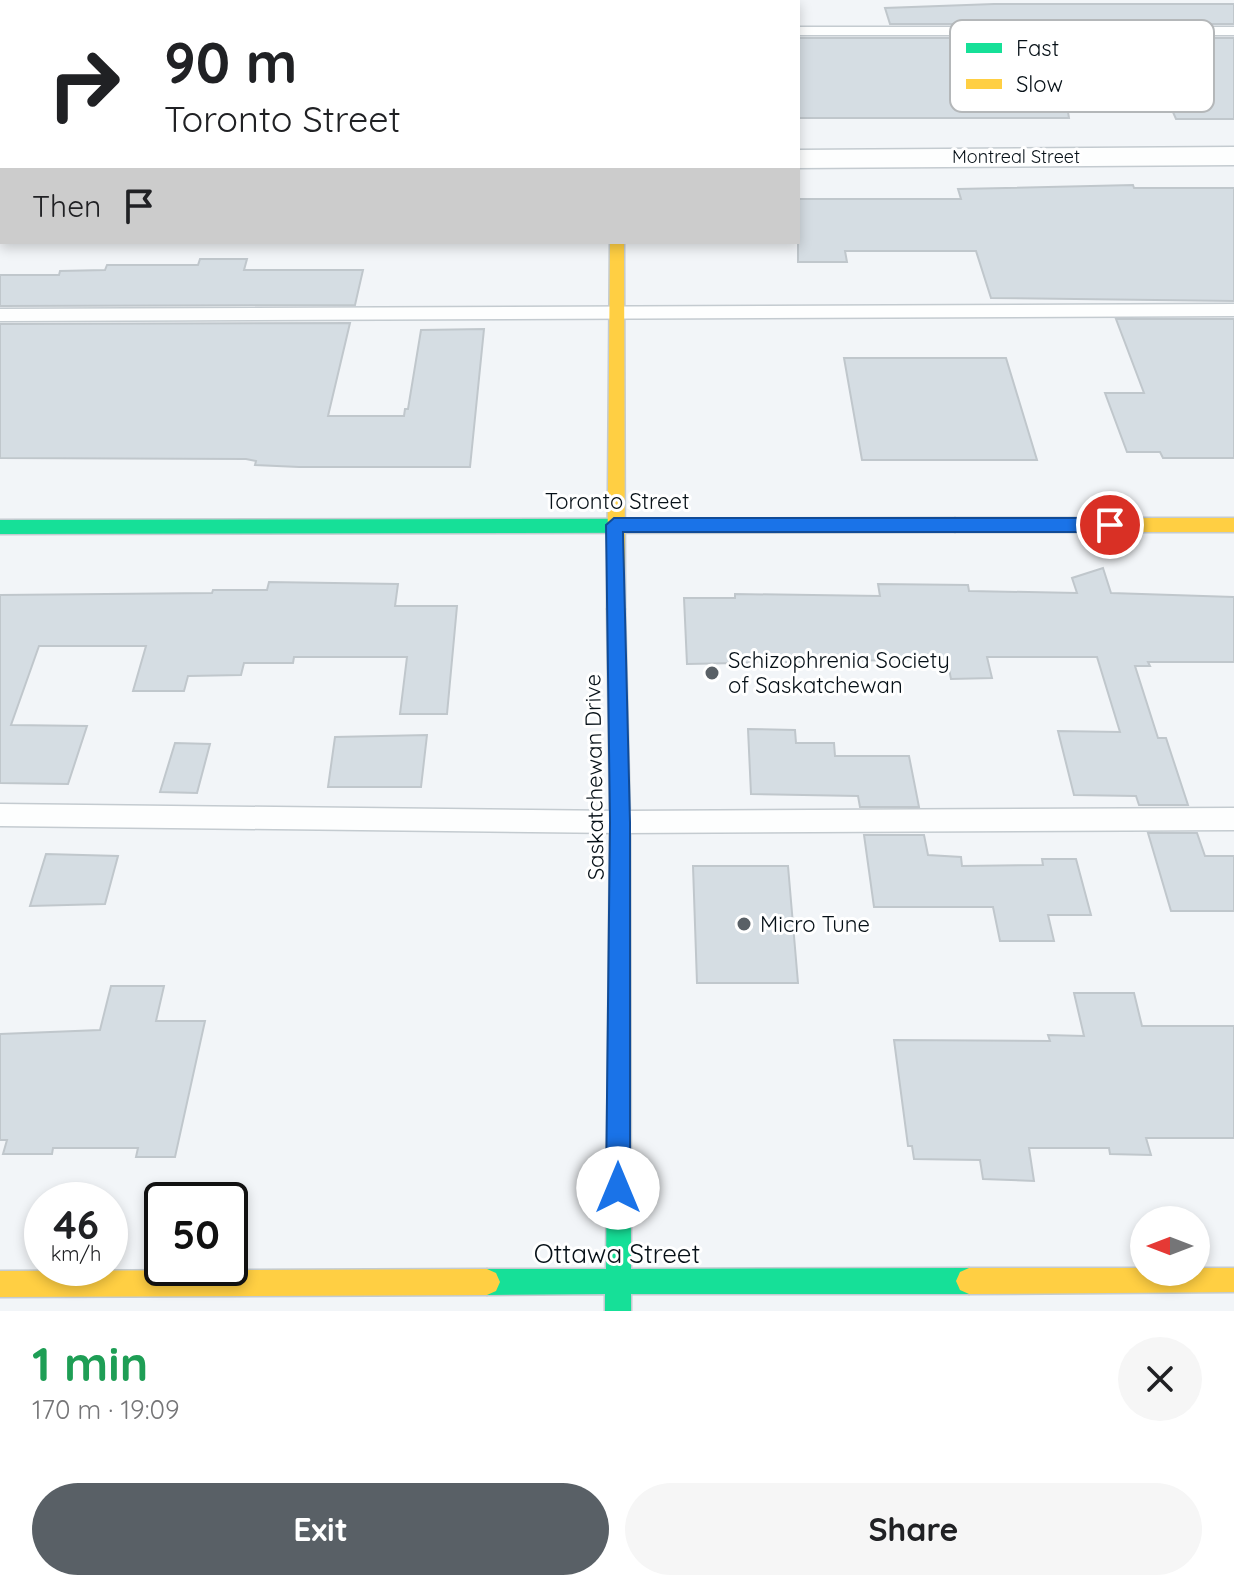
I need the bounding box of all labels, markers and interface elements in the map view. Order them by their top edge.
legend [950,20,1214,112]
text: 90 m [164,27,298,97]
icon: right [32,32,136,136]
text: Fast [1016,34,1059,62]
text: Slow [1016,70,1063,98]
text: Toronto Street [164,96,401,141]
street label: Montreal Street [952,145,1080,168]
icon: arrive [117,184,161,228]
text: Then [32,187,101,225]
street label: Toronto Street [545,487,689,515]
pin [1076,491,1144,559]
icon: arrive [1088,503,1132,547]
place label: Schizophrenia Society of Saskatchewan [728,646,950,699]
marker: Schizophrenia Society of Saskatchewan [703,664,721,682]
street label: Saskatchewan Drive [578,674,610,880]
place label: Micro Tune [760,910,870,938]
marker: Micro Tune [735,915,753,933]
position arrow [576,1146,660,1230]
speed limit sign: 50 [144,1182,248,1286]
text: 46 [53,1199,99,1249]
north arrow [1130,1206,1210,1286]
map controls [1130,1206,1210,1286]
street label: Ottawa Street [534,1237,700,1270]
text: km/h [51,1241,101,1266]
text: 1 min [32,1333,148,1393]
button: close [1118,1337,1202,1421]
text: 170 m · 19:09 [32,1393,179,1426]
button: Exit [32,1483,609,1575]
button: Share [625,1483,1202,1575]

